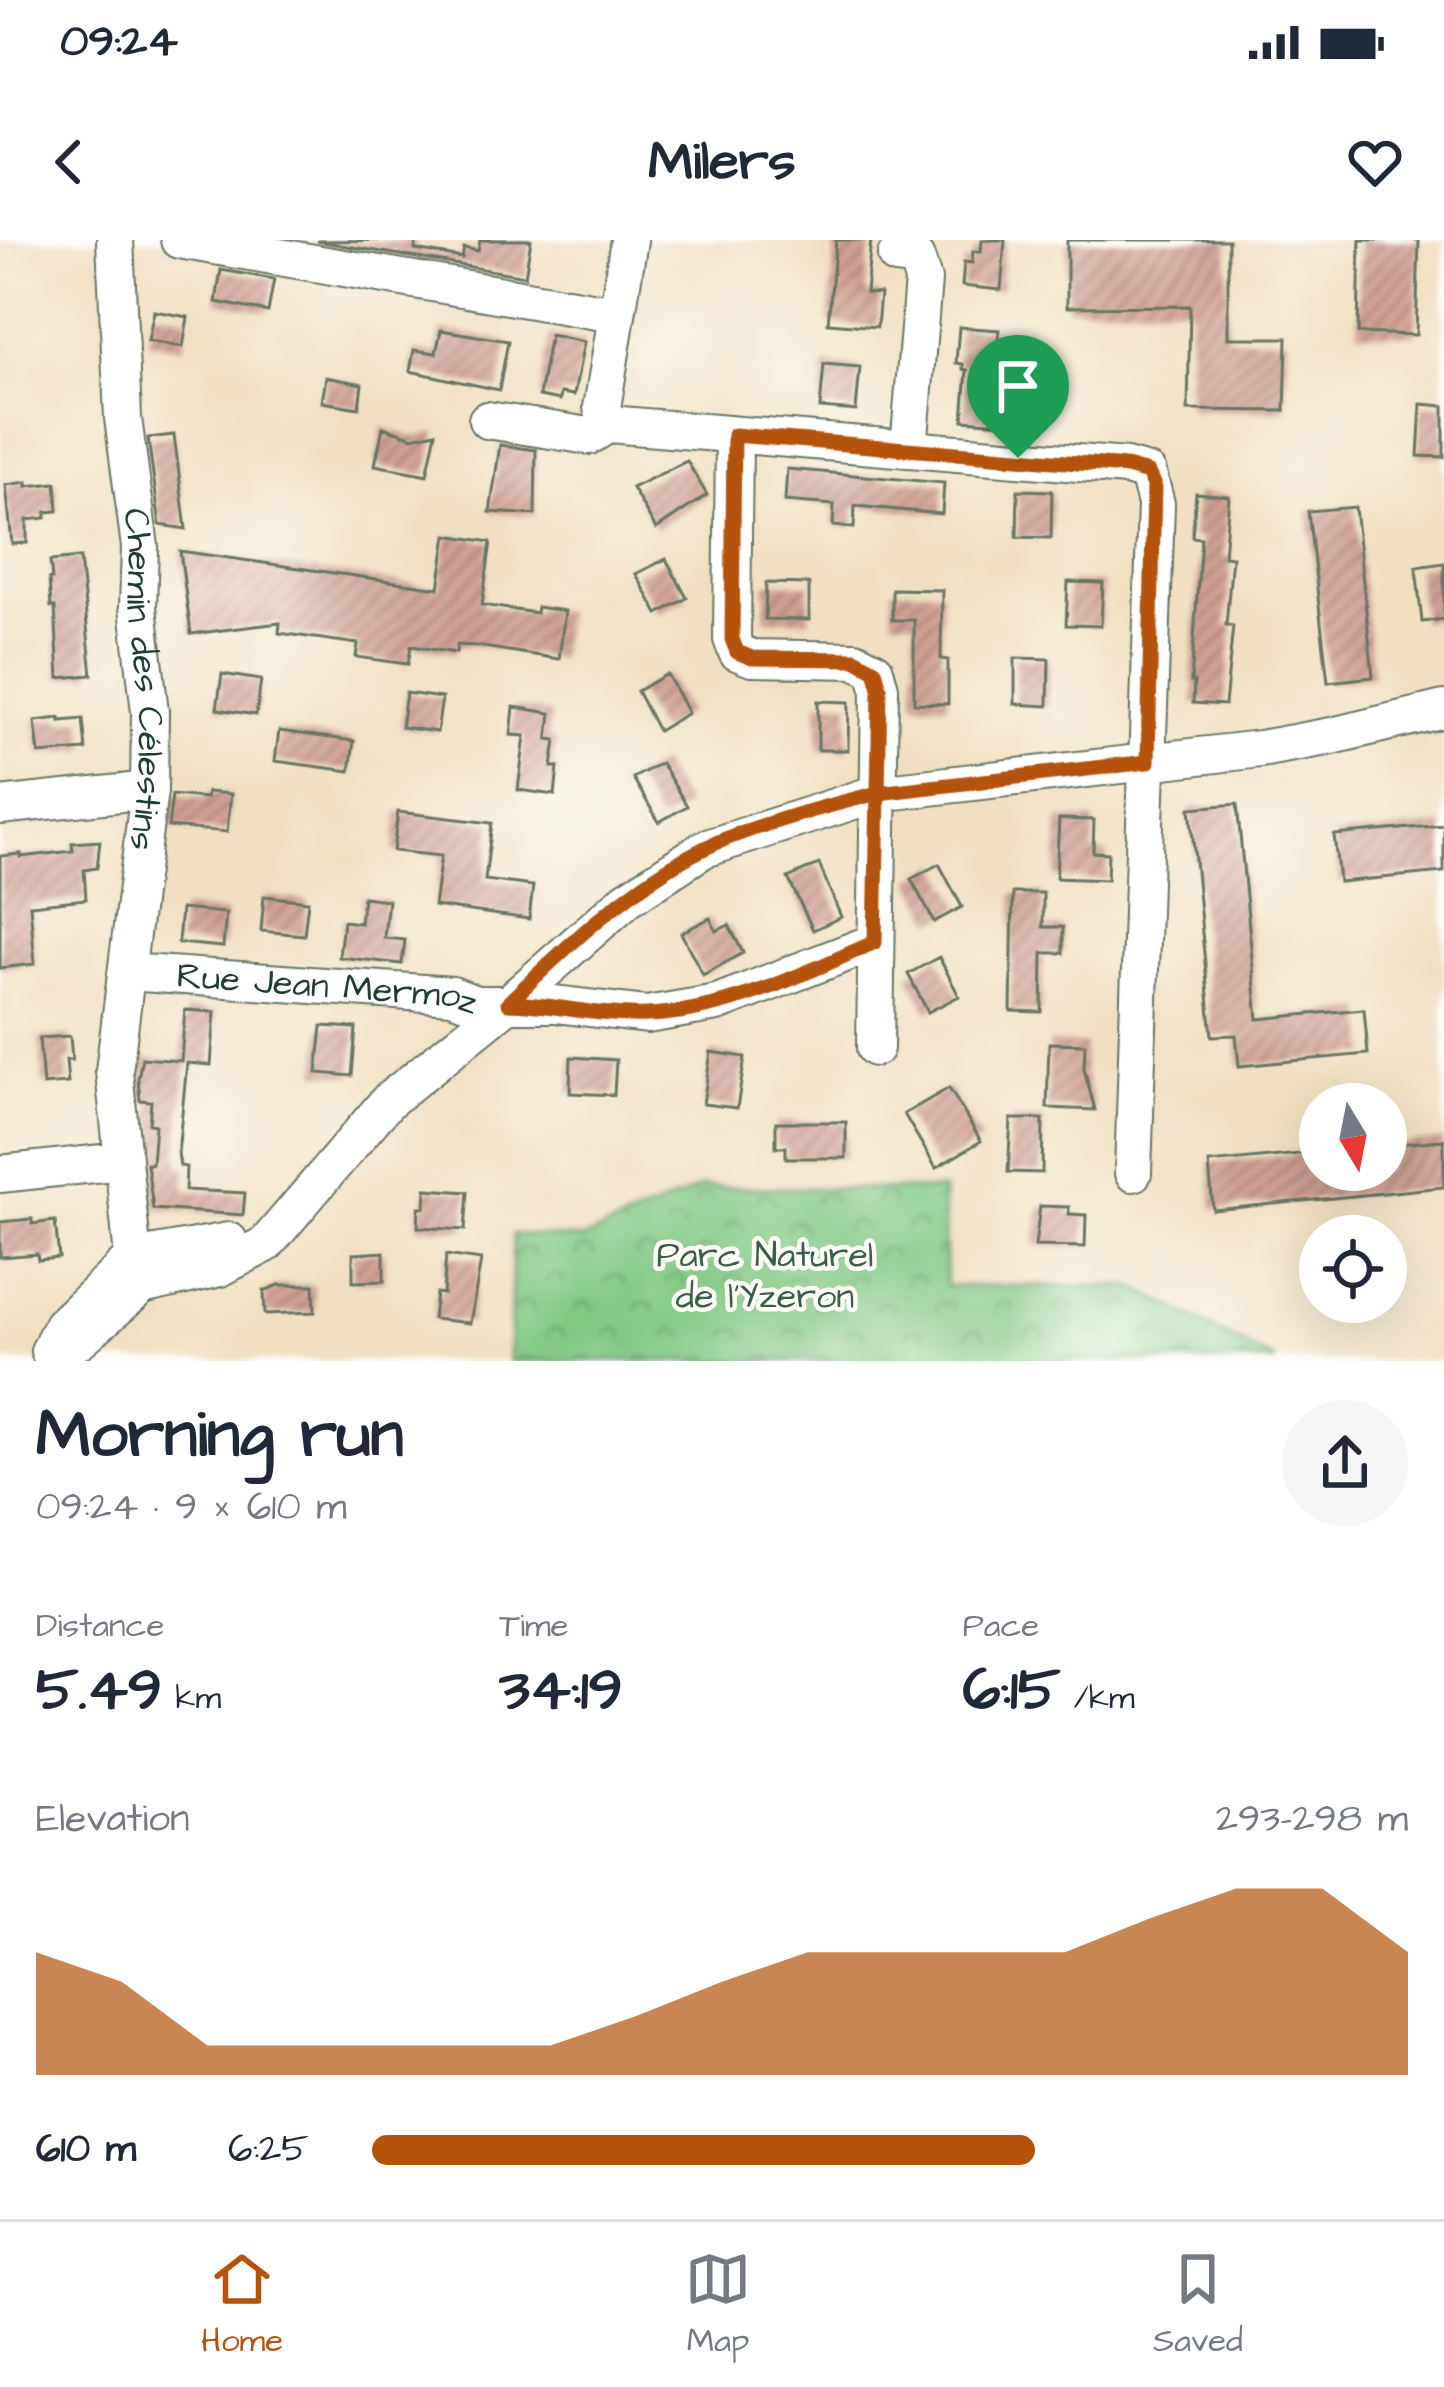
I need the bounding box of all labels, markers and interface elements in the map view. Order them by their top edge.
text: 09:24 [60,11,178,73]
text: Milers [648,125,796,200]
icon: back [36,129,102,195]
icon: heart [1342,129,1408,195]
pin [967,335,1069,458]
icon: arrive [985,353,1051,419]
street label: Chemin des Célestins [110,505,176,853]
street label: Rue Jean Mermoz [175,950,486,1028]
north arrow [1299,1083,1407,1191]
map controls [1299,1083,1407,1323]
button: locate [1299,1215,1407,1323]
park label: Parc Naturel de l'Yzeron [656,1230,874,1322]
text: Morning run [36,1390,404,1482]
button: share [1282,1400,1408,1526]
text: 09:24 · 9 × 610 m [36,1481,347,1535]
text: Distance [36,1603,164,1649]
text: Time [499,1603,568,1649]
text: Pace [963,1603,1039,1649]
text: 5.49 [36,1649,162,1732]
text: 34:19 [499,1649,623,1732]
text: 6:15 [963,1649,1060,1732]
text: km [162,1675,221,1721]
text: /km [1060,1675,1135,1721]
text: Elevation [36,1793,190,1847]
text: 293–298 m [1216,1793,1408,1847]
text: 610 m [36,2123,136,2177]
text: 6:25 [228,2123,309,2177]
tab: Home [201,2246,283,2364]
tab: Map [685,2246,751,2364]
tab: Saved [1153,2246,1243,2364]

